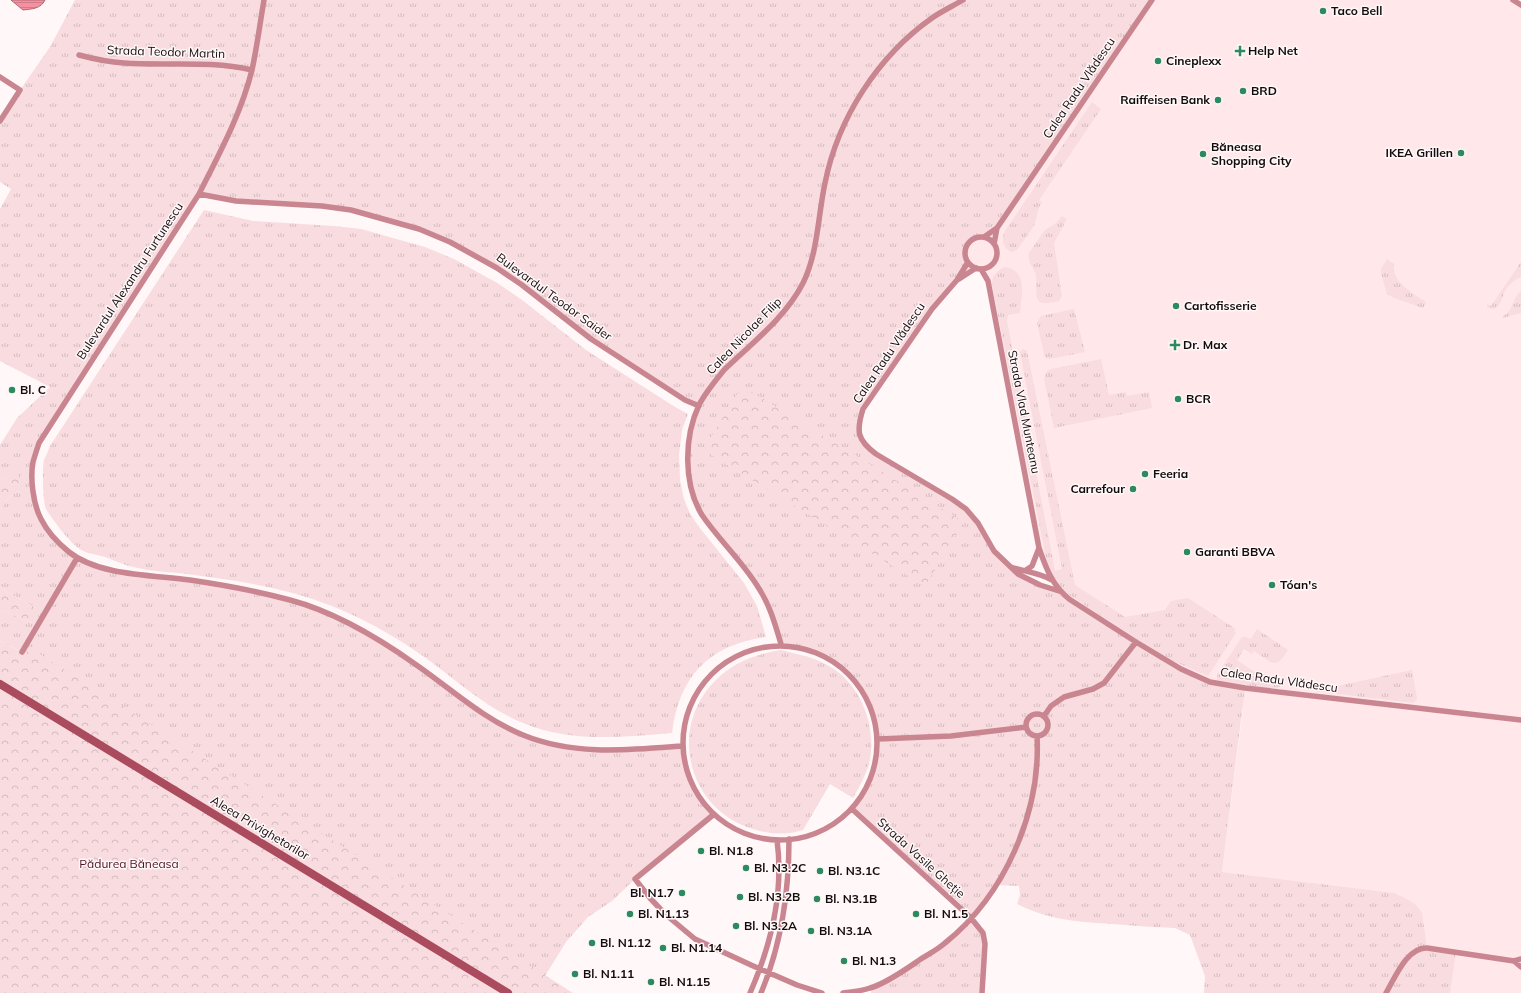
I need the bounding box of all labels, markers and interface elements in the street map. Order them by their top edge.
place label: Taco Bell [1331,3,1382,18]
marker: Taco Bell [1318,6,1328,16]
street label: Calea Radu Vlădescu [1039,34,1118,141]
street label: Strada Teodor Martin [107,42,225,61]
place label: Help Net [1248,43,1298,58]
marker: Help Net [1235,46,1245,56]
place label: Cineplexx [1166,53,1222,68]
marker: Cineplexx [1153,56,1163,66]
place label: BRD [1251,83,1277,98]
marker: BRD [1238,86,1248,96]
place label: Raiffeisen Bank [1120,92,1210,107]
marker: Raiffeisen Bank [1213,95,1223,105]
place label: Băneasa Shopping City [1211,139,1292,168]
place label: IKEA Grillen [1386,145,1453,160]
marker: IKEA Grillen [1456,148,1466,158]
marker: Băneasa Shopping City [1198,149,1208,159]
street label: Bulevardul Alexandru Furtunescu [73,199,186,362]
street label: Bulevardul Teodor Saider [494,250,615,344]
street label: Calea Nicolae Filip [703,294,784,377]
place label: Cartofisserie [1184,298,1257,313]
street label: Calea Radu Vlădescu [849,299,928,406]
marker: Cartofisserie [1171,301,1181,311]
place label: Dr. Max [1183,337,1228,352]
marker: Dr. Max [1170,340,1180,350]
street label: Strada Vlad Munteanu [1005,349,1044,475]
place label: Bl. C [20,382,46,397]
marker: Bl. C [7,385,17,395]
place label: BCR [1186,391,1212,406]
marker: BCR [1173,394,1183,404]
place label: Feeria [1153,466,1188,481]
marker: Feeria [1140,469,1150,479]
place label: Carrefour [1070,481,1125,496]
marker: Carrefour [1128,484,1138,494]
place label: Garanti BBVA [1195,544,1275,559]
marker: Garanti BBVA [1182,547,1192,557]
place label: Tóan's [1280,577,1317,592]
marker: Tóan's [1267,580,1277,590]
street label: Calea Radu Vlădescu [1219,664,1339,695]
street label: Aleea Privighetorilor [208,792,313,863]
street label: Strada Vasile Gheție [874,814,968,902]
place label: Bl. N1.8 [709,843,753,858]
marker: Bl. N1.8 [696,846,706,856]
park label: Pădurea Băneasa [79,856,179,871]
place label: Bl. N3.2C [754,860,806,875]
marker: Bl. N3.2C [741,863,751,873]
place label: Bl. N3.1C [828,863,880,878]
marker: Bl. N3.1C [815,866,825,876]
place label: Bl. N1.7 [630,885,674,900]
marker: Bl. N1.7 [677,888,687,898]
place label: Bl. N3.2B [748,889,800,904]
place label: Bl. N3.1B [825,891,877,906]
marker: Bl. N3.2B [735,892,745,902]
marker: Bl. N3.1B [812,894,822,904]
place label: Bl. N1.13 [638,906,689,921]
place label: Bl. N1.5 [924,906,968,921]
marker: Bl. N1.13 [625,909,635,919]
marker: Bl. N1.5 [911,909,921,919]
place label: Bl. N3.2A [744,918,797,933]
marker: Bl. N3.2A [731,921,741,931]
place label: Bl. N3.1A [819,923,872,938]
marker: Bl. N3.1A [806,926,816,936]
place label: Bl. N1.12 [600,935,651,950]
marker: Bl. N1.12 [587,938,597,948]
place label: Bl. N1.14 [671,940,722,955]
marker: Bl. N1.14 [658,943,668,953]
place label: Bl. N1.3 [852,953,896,968]
marker: Bl. N1.3 [839,956,849,966]
place label: Bl. N1.11 [583,966,634,981]
marker: Bl. N1.11 [570,969,580,979]
place label: Bl. N1.15 [659,974,710,989]
marker: Bl. N1.15 [646,977,656,987]

